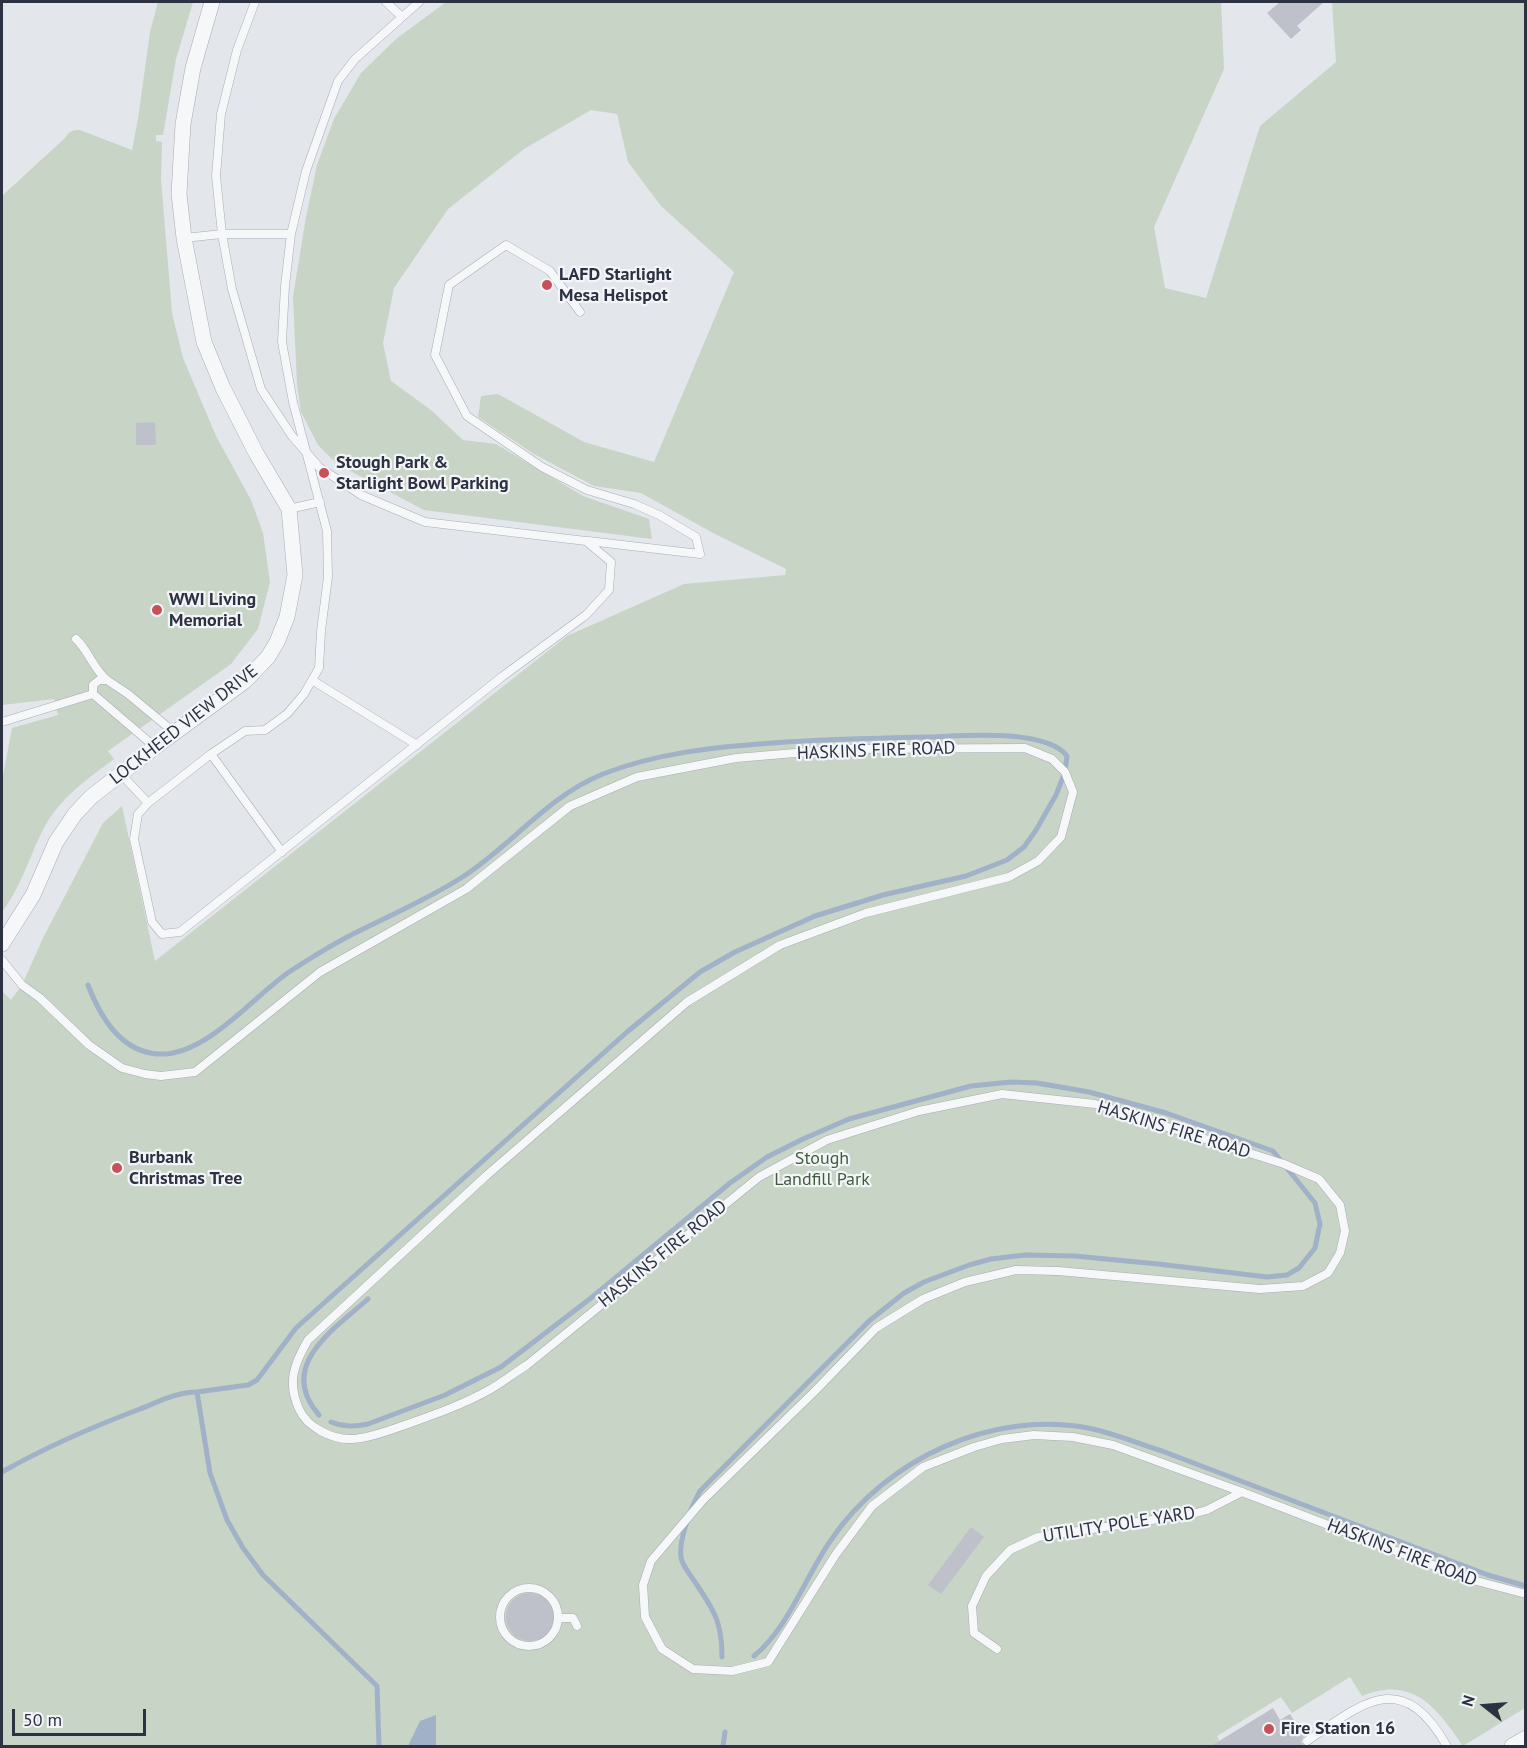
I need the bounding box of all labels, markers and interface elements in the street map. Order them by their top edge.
place label: LAFD Starlight Mesa Helispot [559,264,672,306]
marker: LAFD Starlight Mesa Helispot [540,278,554,292]
place label: Stough Park & Starlight Bowl Parking [336,452,509,494]
marker: Stough Park & Starlight Bowl Parking [317,466,331,480]
place label: WWI Living Memorial [169,589,256,632]
marker: WWI Living Memorial [150,603,164,617]
street label: LOCKHEED VIEW DRIVE [106,660,262,790]
street label: HASKINS FIRE ROAD [796,737,956,765]
street label: HASKINS FIRE ROAD [1095,1096,1253,1164]
place label: Burbank Christmas Tree [129,1147,242,1190]
park label: Stough Landfill Park [774,1148,870,1190]
marker: Burbank Christmas Tree [110,1161,124,1175]
street label: HASKINS FIRE ROAD [595,1196,731,1312]
street label: UTILITY POLE YARD [1041,1502,1197,1548]
street label: HASKINS FIRE ROAD [1324,1514,1480,1592]
north arrow [1455,1676,1515,1736]
text: N [1457,1693,1479,1709]
scale bar [15,1697,148,1735]
text: 50 m [23,1708,62,1731]
place label: Fire Station 16 [1281,1718,1395,1740]
marker: Fire Station 16 [1262,1722,1276,1736]

